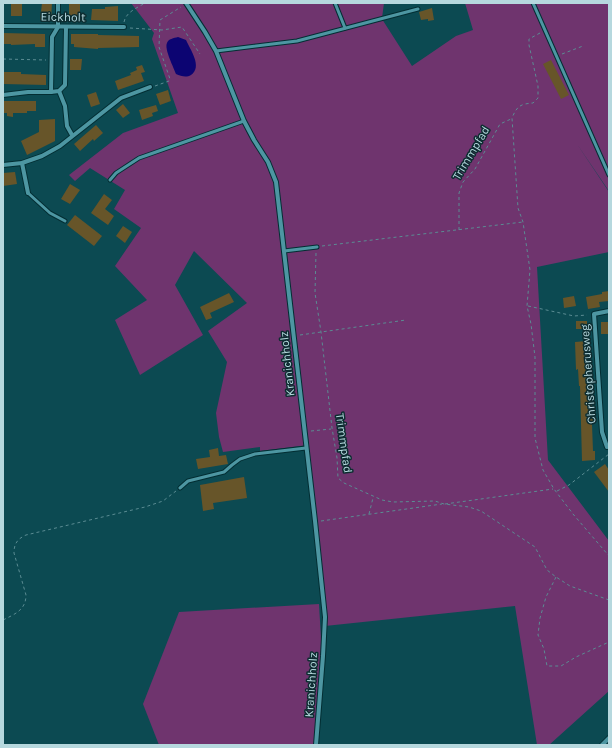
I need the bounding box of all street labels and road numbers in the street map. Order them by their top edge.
street label: Eickholt [40,10,86,24]
street label: Trimmpfad [449,124,493,182]
street label: Christopherusweg [578,323,598,424]
street label: Kranichholz [277,330,297,397]
street label: Trimmpfad [333,412,355,474]
street label: Kranichholz [302,652,320,718]

